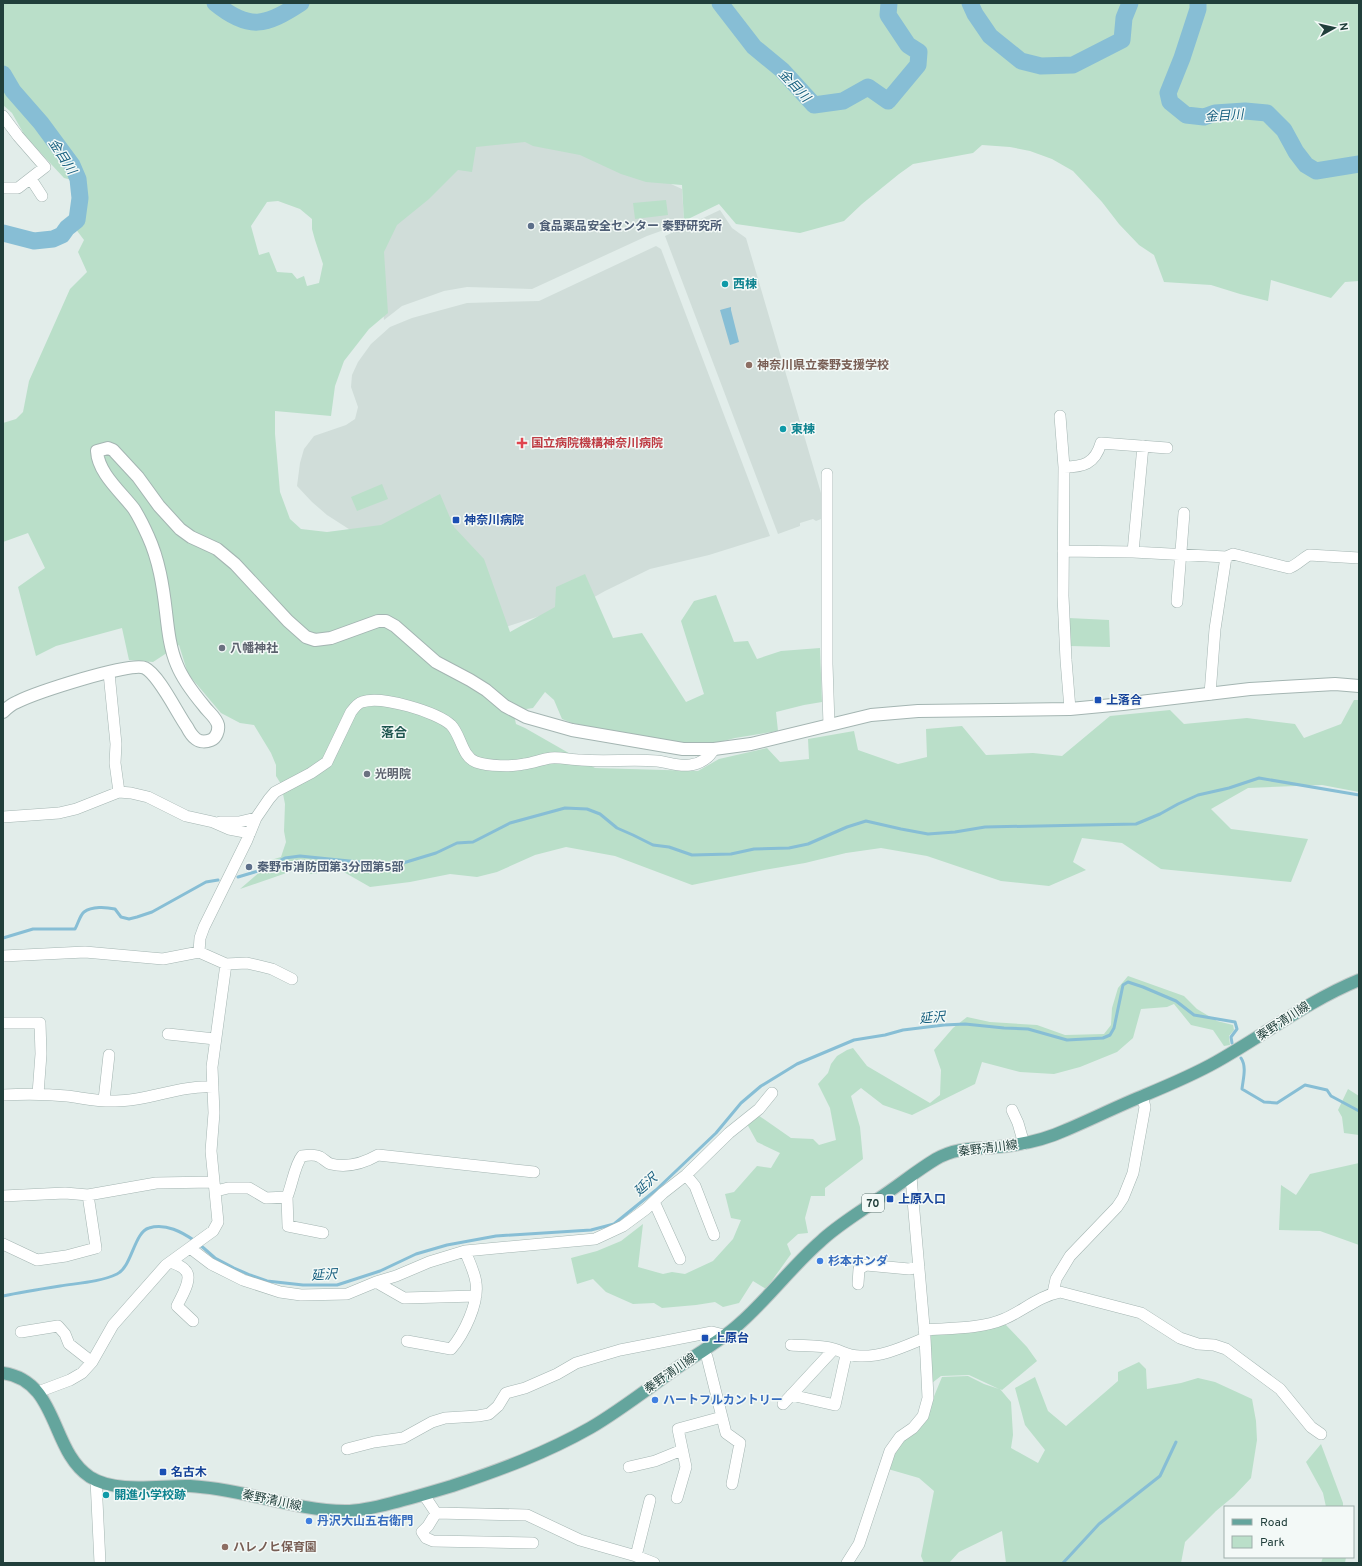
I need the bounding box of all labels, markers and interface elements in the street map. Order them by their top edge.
north arrow [1314,8,1354,48]
text: N [1335,22,1350,32]
water label: 金目川 [774,67,814,108]
water label: 金目川 [1204,108,1246,126]
water label: 金目川 [44,136,80,179]
place label: 食品薬品安全センター 秦野研究所 [539,219,722,235]
marker: 食品薬品安全センター 秦野研究所 [526,221,536,231]
place label: 西棟 [733,277,757,293]
marker: 西棟 [720,279,730,289]
place label: 神奈川県立秦野支援学校 [757,358,889,374]
marker: 神奈川県立秦野支援学校 [744,360,754,370]
place label: 東棟 [791,422,815,438]
marker: 東棟 [778,424,788,434]
place label: 国立病院機構神奈川病院 [531,436,663,452]
marker: 国立病院機構神奈川病院 [516,437,528,449]
place label: 神奈川病院 [464,513,524,529]
marker: 神奈川病院 [451,515,461,525]
place label: 八幡神社 [230,641,278,657]
marker: 八幡神社 [217,643,227,653]
place label: 上落合 [1106,693,1142,709]
marker: 上落合 [1093,695,1103,705]
district label: 落合 [381,726,407,742]
place label: 光明院 [375,767,411,783]
marker: 光明院 [362,769,372,779]
place label: 秦野市消防団第3分団第5部 [257,860,404,876]
marker: 秦野市消防団第3分団第5部 [244,862,254,872]
street label: 秦野清川線 [1254,999,1313,1045]
water label: 延沢 [919,1010,948,1028]
street label: 秦野清川線 [957,1137,1019,1161]
water label: 延沢 [631,1170,663,1200]
place label: 上原入口 [898,1192,946,1208]
road number: 70 [862,1194,884,1212]
marker: 上原入口 [885,1194,895,1204]
place label: 杉本ホンダ [828,1254,888,1270]
marker: 杉本ホンダ [815,1256,825,1266]
water label: 延沢 [311,1267,339,1285]
place label: 上原台 [713,1331,749,1347]
marker: 上原台 [700,1333,710,1343]
street label: 秦野清川線 [641,1350,700,1398]
place label: ハートフルカントリー [663,1393,783,1409]
marker: ハートフルカントリー [650,1395,660,1405]
place label: 名古木 [171,1465,207,1481]
marker: 名古木 [158,1467,168,1477]
street label: 秦野清川線 [241,1487,303,1515]
place label: 開進小学校跡 [114,1488,186,1504]
marker: 開進小学校跡 [101,1490,111,1500]
legend [1224,1506,1354,1558]
place label: 丹沢大山五右衛門 [317,1514,413,1530]
text: Road [1260,1515,1288,1531]
marker: 丹沢大山五右衛門 [304,1516,314,1526]
text: Park [1260,1535,1285,1551]
place label: ハレノヒ保育園 [233,1540,317,1556]
marker: ハレノヒ保育園 [220,1542,230,1552]

